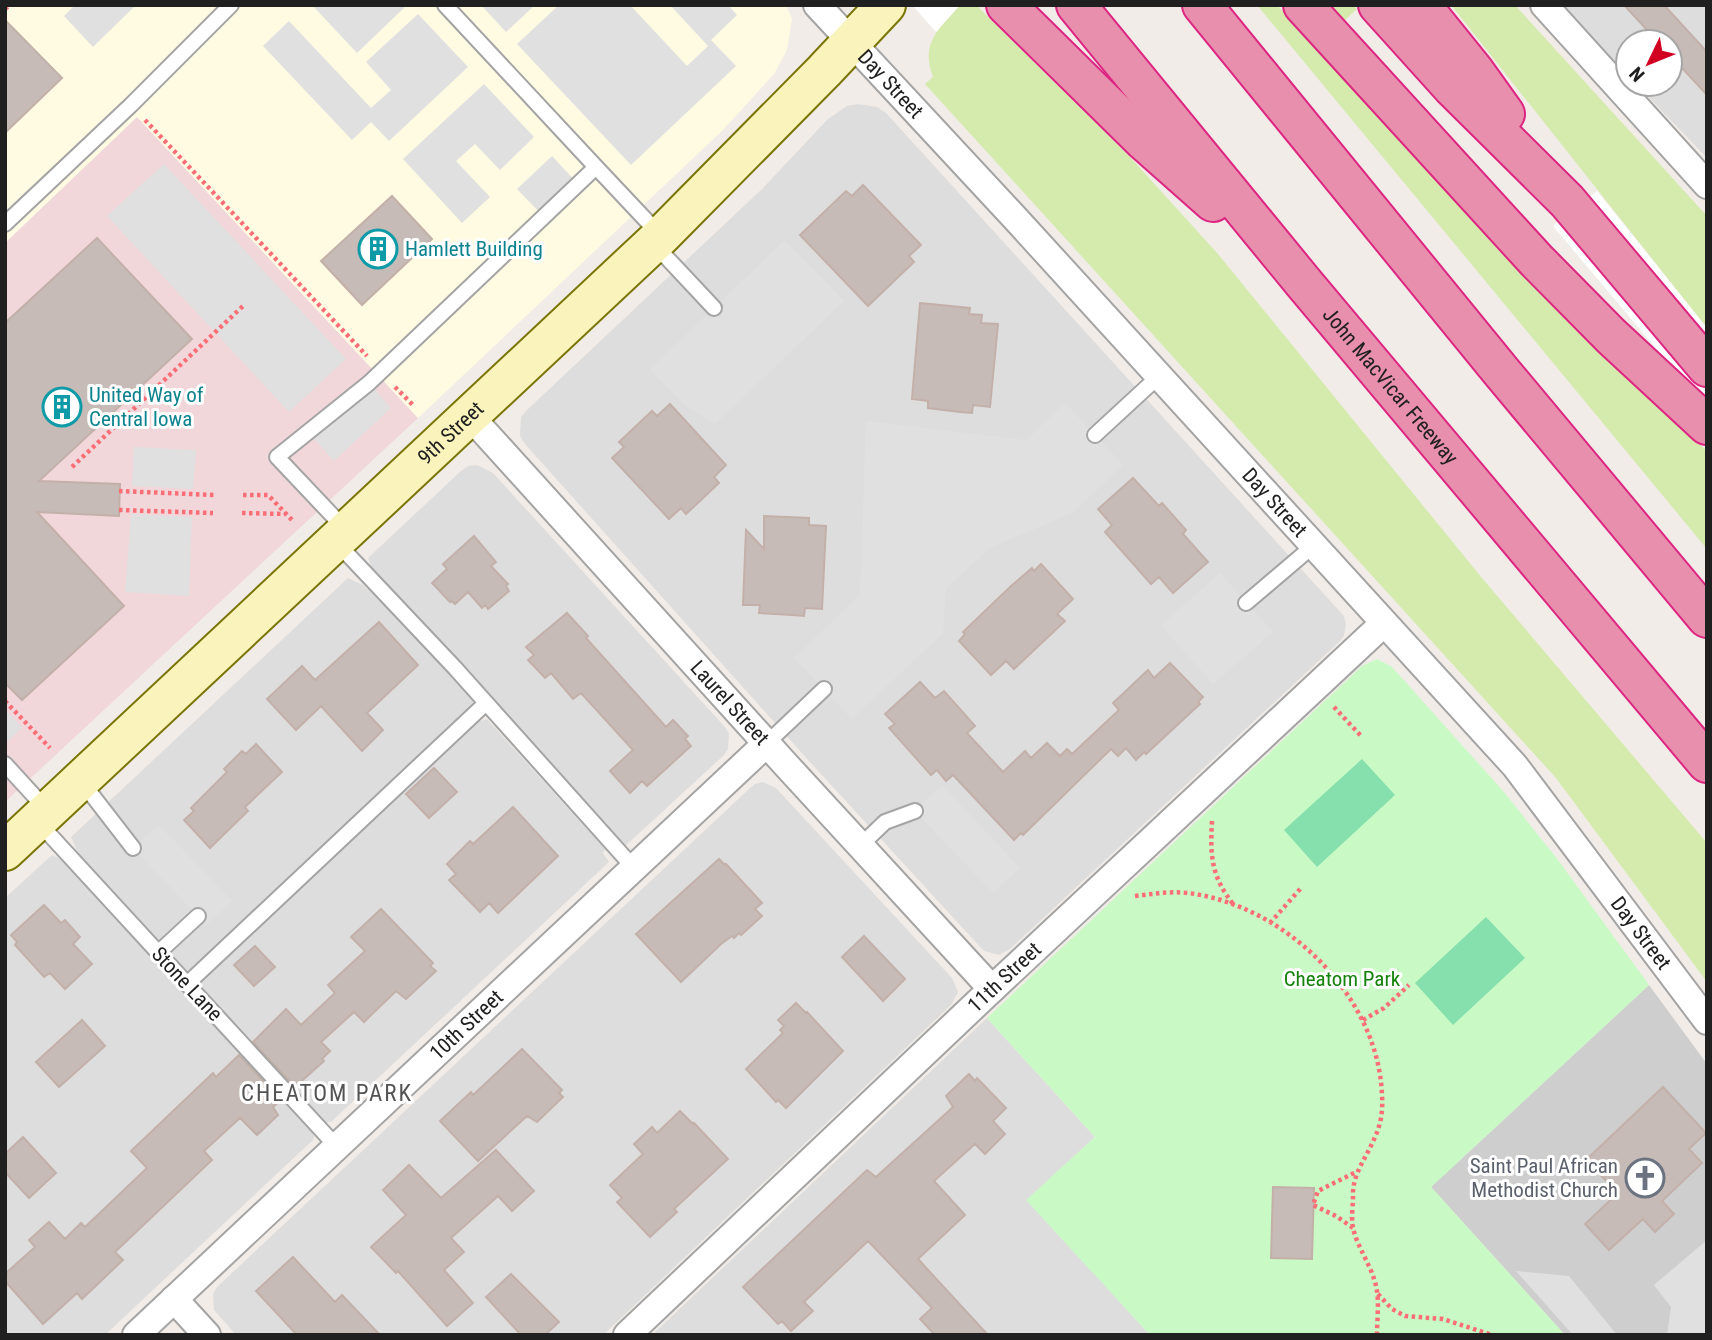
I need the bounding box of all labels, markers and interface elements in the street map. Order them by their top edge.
north arrow [1614,28,1684,98]
street label: Day Street [853,45,928,123]
text: N [1625,62,1649,86]
building icon: Hamlett Building [357,228,399,270]
place label: Hamlett Building [405,237,543,261]
street label: John MacVicar Freeway [1318,303,1463,469]
place label: United Way of Central Iowa [89,383,204,431]
building icon: United Way of Central Iowa [41,386,83,428]
street label: 9th Street [413,397,488,470]
street label: Day Street [1237,463,1312,542]
street label: Laurel Street [686,656,774,750]
street label: Day Street [1606,892,1676,974]
street label: 11th Street [963,937,1046,1017]
street label: Stone Lane [147,942,227,1026]
park label: Cheatom Park [1284,967,1401,991]
street label: 10th Street [425,985,508,1065]
district label: CHEATOM PARK [241,1080,413,1107]
place label: Saint Paul African Methodist Church [1470,1154,1618,1202]
church icon: Saint Paul African Methodist Church [1624,1157,1666,1199]

